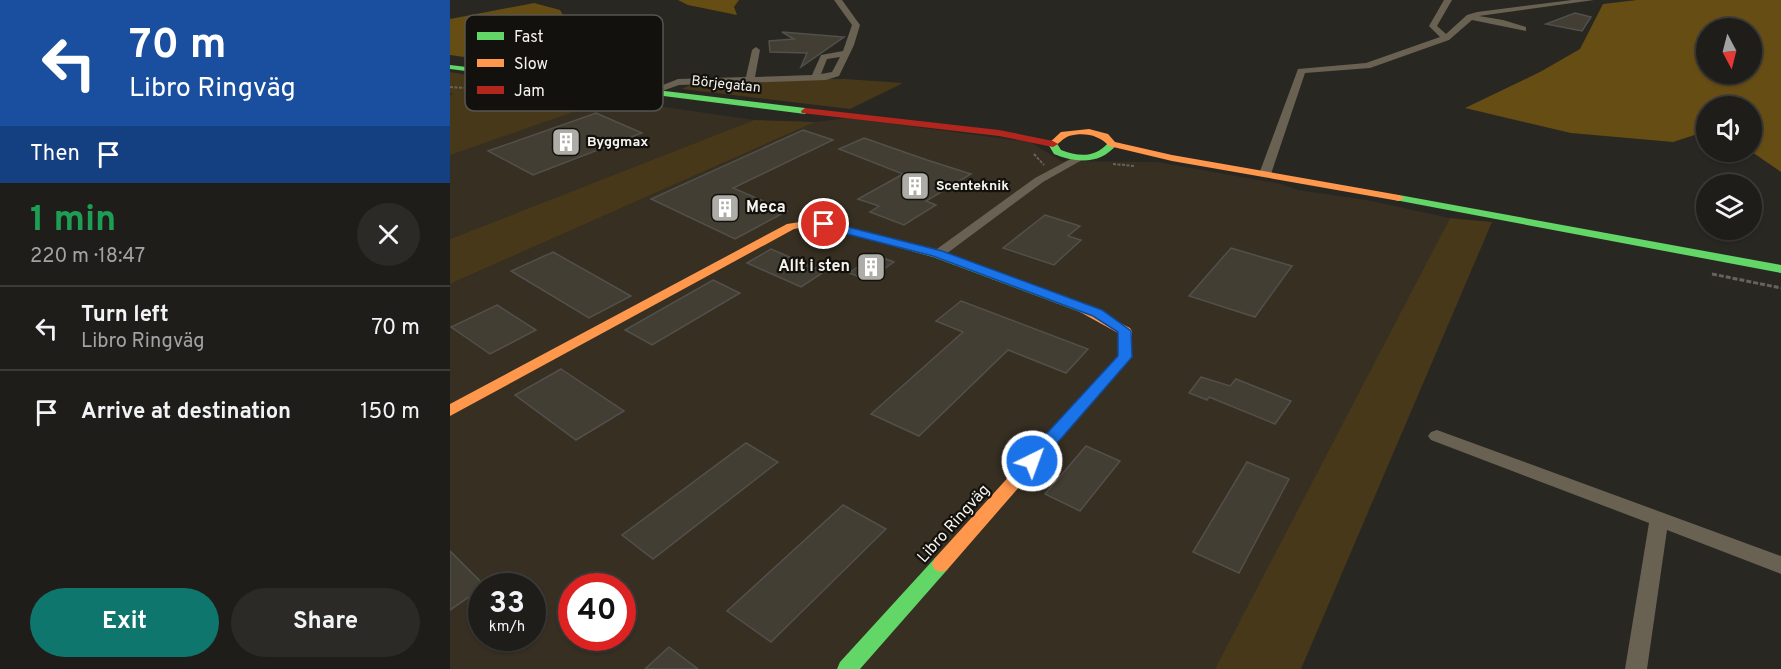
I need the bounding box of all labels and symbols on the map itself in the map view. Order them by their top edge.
legend [465,15,663,111]
north arrow [1696,18,1762,84]
text: Fast [514,28,544,48]
text: Slow [514,55,548,75]
street label: Börjegatan [691,73,761,97]
text: Jam [514,82,545,102]
building icon: Byggmax [550,126,582,158]
place label: Byggmax [587,134,648,151]
building icon: Scenteknik [899,170,931,202]
place label: Scenteknik [936,178,1009,195]
building icon: Meca [709,192,741,224]
place label: Meca [746,198,786,218]
pin [798,198,849,249]
building icon: Allt i sten [855,251,887,283]
place label: Allt i sten [778,257,850,277]
position arrow [1000,429,1064,493]
street label: Libro Ringväg [913,481,995,567]
speed limit sign: 40 [558,573,636,651]

